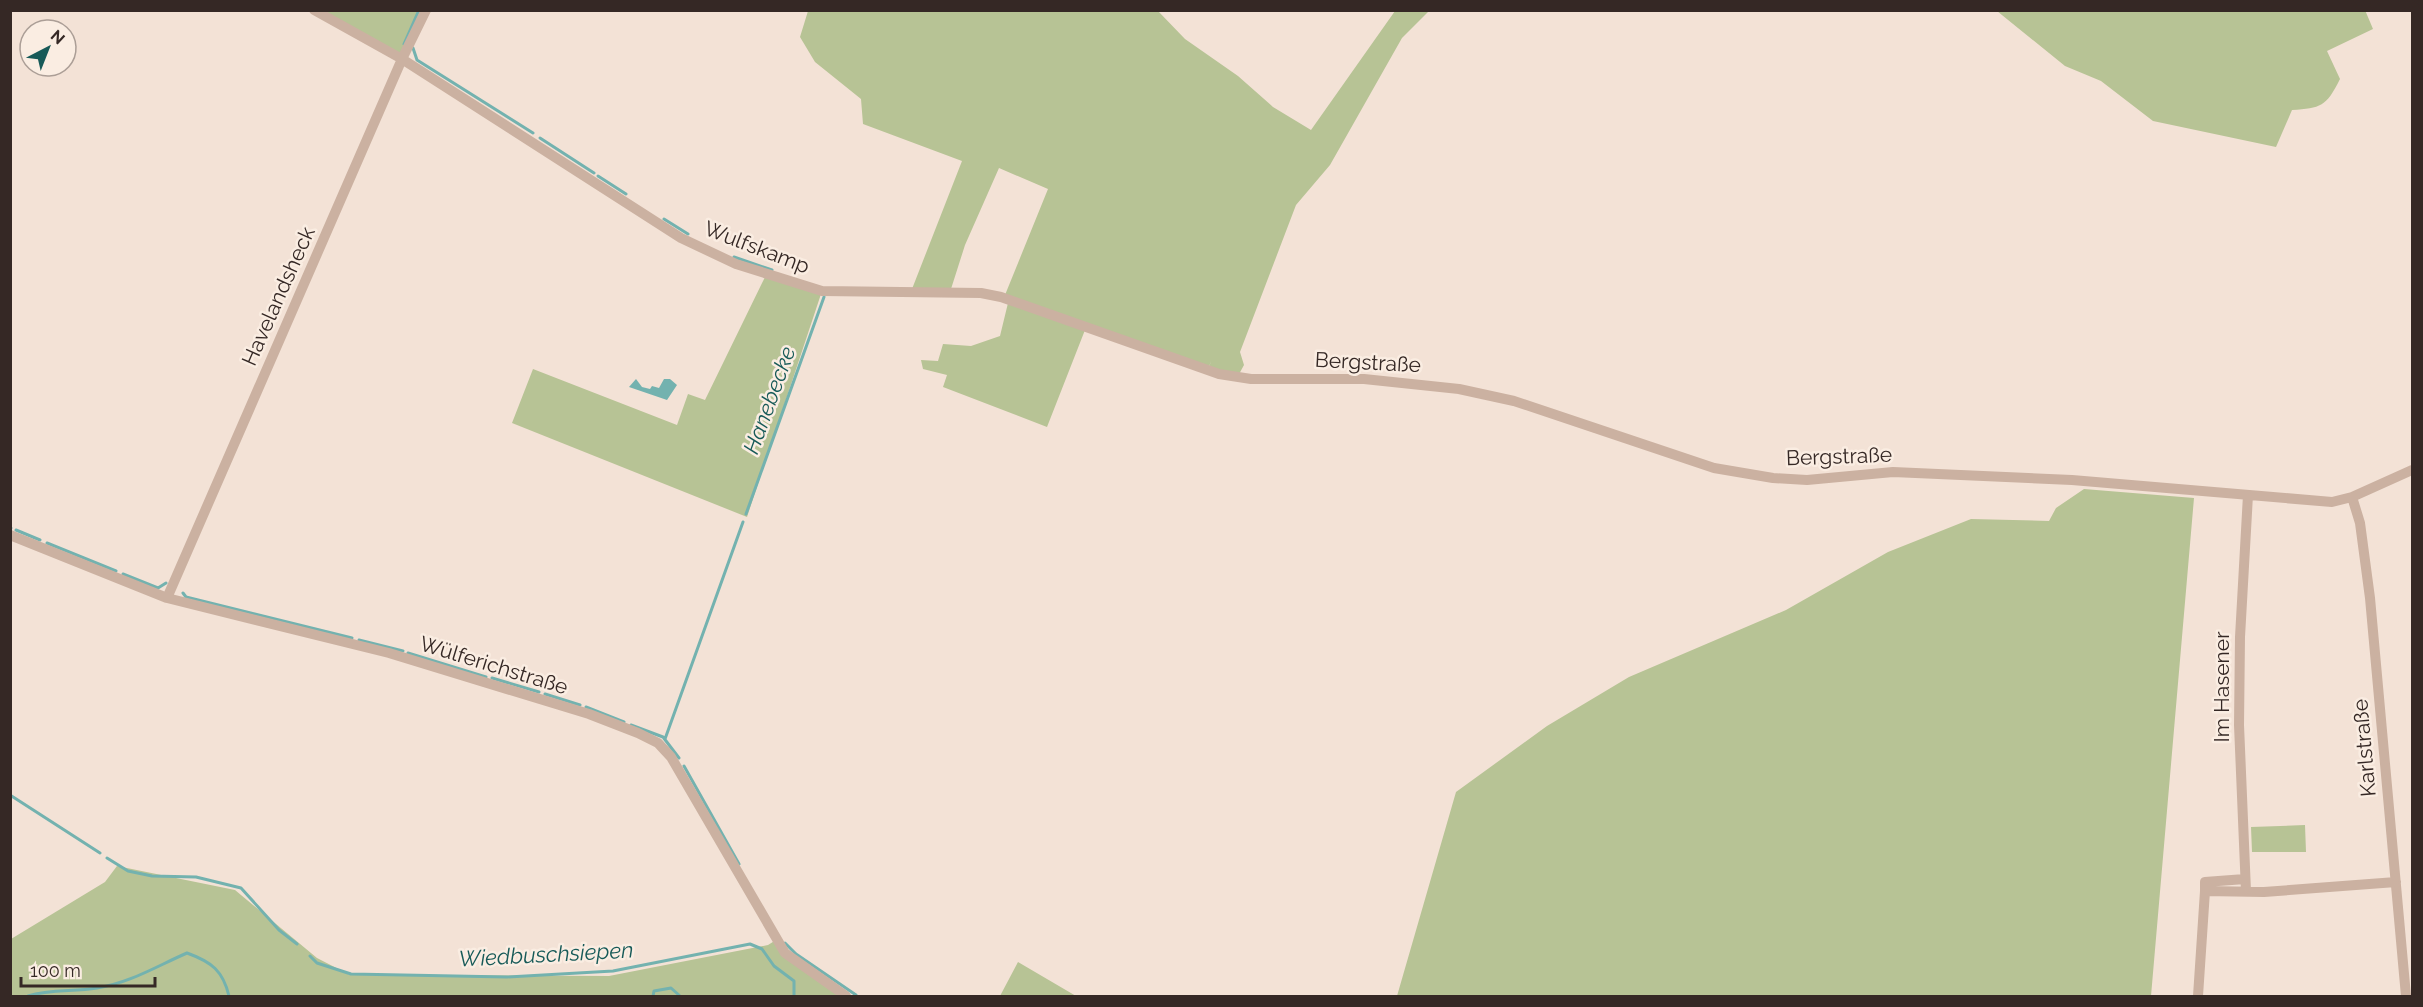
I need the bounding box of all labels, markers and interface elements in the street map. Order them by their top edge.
north arrow [18,18,78,78]
text: N [47,26,69,48]
street label: Wulfskamp [701,215,813,279]
street label: Havelandsheck [236,223,320,369]
water label: Hanebecke [738,343,801,457]
street label: Bergstraße [1314,347,1422,377]
street label: Bergstraße [1785,442,1893,470]
street label: Wülferichstraße [417,631,571,699]
street label: Im Hasener [2209,631,2234,743]
street label: Karlstraße [2347,698,2381,798]
water label: Wiedbuschsiepen [458,936,634,972]
scale bar [21,950,154,988]
text: 100 m [30,960,81,981]

